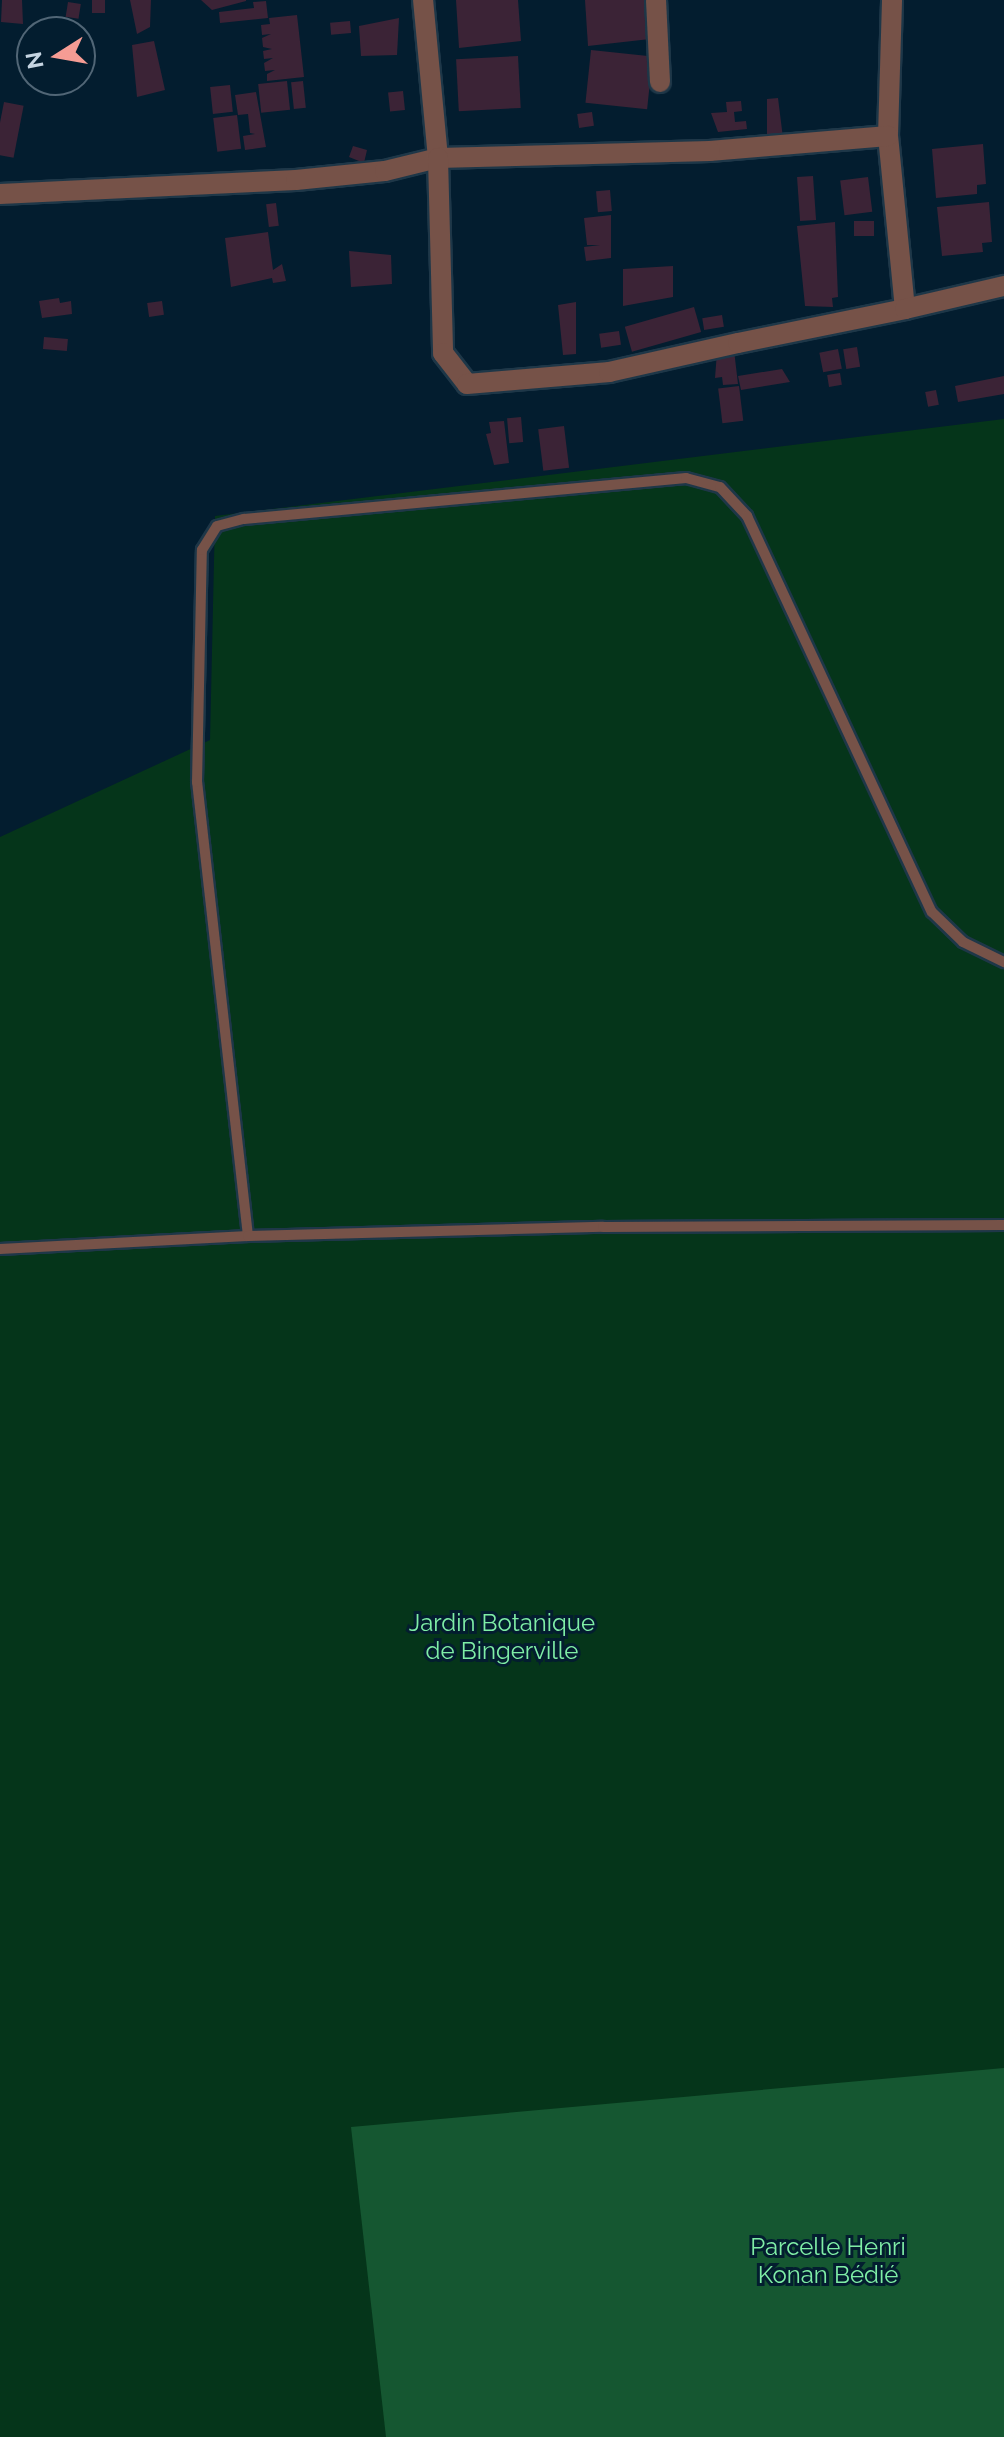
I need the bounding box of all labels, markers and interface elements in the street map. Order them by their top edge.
north arrow [16,16,96,96]
text: N [20,49,49,71]
park label: Jardin Botanique de Bingerville [409,1609,595,1665]
park label: Parcelle Henri Konan Bédié [750,2233,906,2289]

